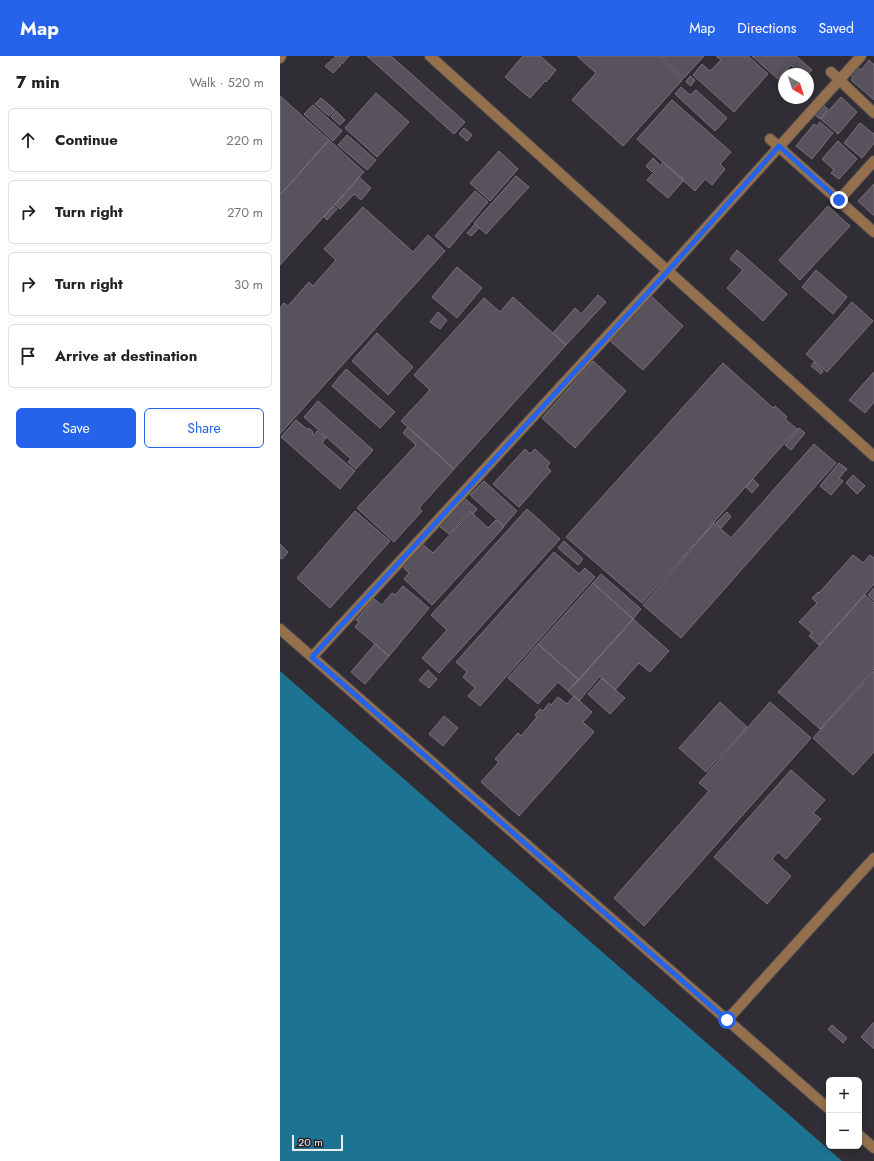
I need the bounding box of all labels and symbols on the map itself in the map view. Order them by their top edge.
north arrow [778,68,814,104]
route end [830,191,848,209]
route start [718,1011,736,1029]
scale bar [292,1133,343,1152]

